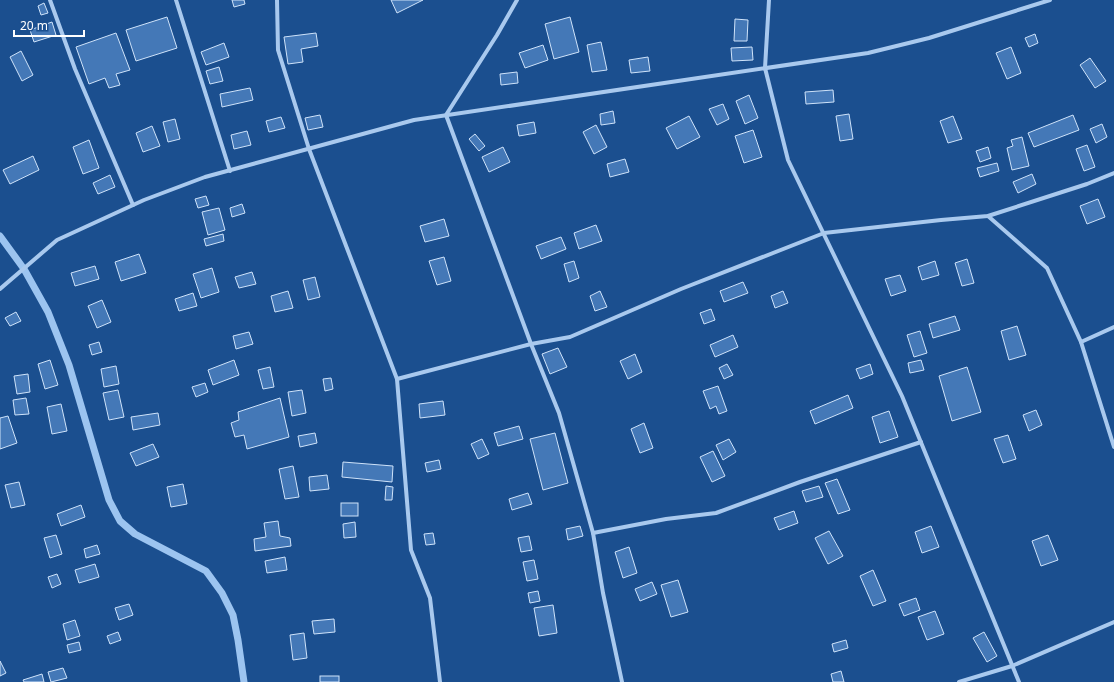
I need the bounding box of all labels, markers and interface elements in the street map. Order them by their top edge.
scale bar [14,12,84,38]
text: 20 m [20,17,48,34]

